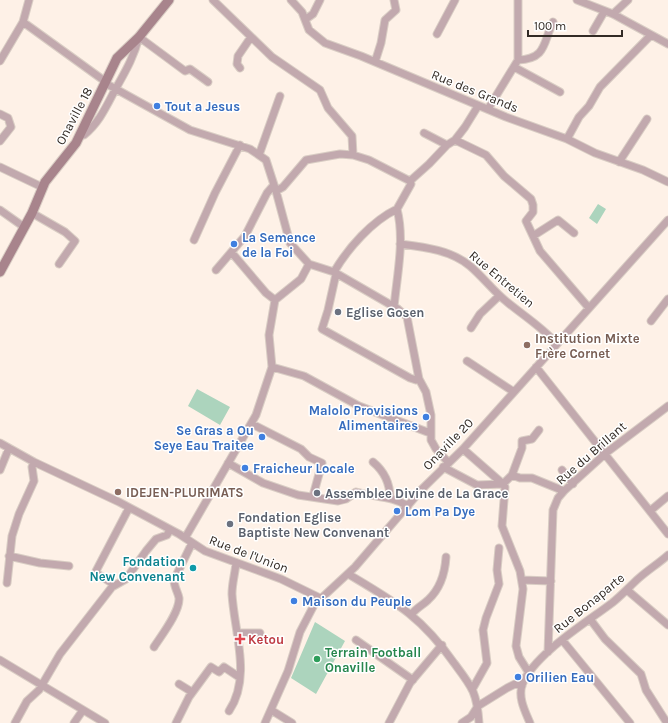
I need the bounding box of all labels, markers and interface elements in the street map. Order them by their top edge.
scale bar [528,12,622,38]
text: 100 m [534,19,566,33]
street label: Rue des Grands [429,67,521,115]
street label: Onaville 18 [53,85,95,147]
place label: Tout a Jesus [165,99,240,114]
marker: Tout a Jesus [152,101,162,111]
place label: La Semence de la Foi [242,230,316,260]
marker: La Semence de la Foi [229,239,239,249]
street label: Rue Entretien [466,247,538,311]
place label: Eglise Gosen [346,305,424,320]
marker: Eglise Gosen [333,307,343,317]
place label: Institution Mixte Frère Cornet [535,331,640,361]
marker: Institution Mixte Frère Cornet [522,340,532,350]
place label: Malolo Provisions Alimentaires [309,403,418,433]
marker: Malolo Provisions Alimentaires [421,412,431,422]
street label: Onaville 20 [420,415,477,473]
street label: Rue du Brillant [553,418,629,488]
place label: Se Gras a Ou Seye Eau Traitee [154,423,254,453]
marker: Se Gras a Ou Seye Eau Traitee [257,432,267,442]
place label: Fraicheur Locale [253,461,355,476]
marker: Fraicheur Locale [240,463,250,473]
place label: IDEJEN-PLURIMATS [126,485,243,500]
place label: Assemblee Divine de La Grace [325,486,508,501]
marker: IDEJEN-PLURIMATS [113,487,123,497]
marker: Assemblee Divine de La Grace [312,488,322,498]
place label: Lom Pa Dye [405,504,475,519]
marker: Lom Pa Dye [392,506,402,516]
place label: Fondation Eglise Baptiste New Convenant [238,510,389,540]
marker: Fondation Eglise Baptiste New Convenant [225,519,235,529]
street label: Rue de l'Union [207,532,291,576]
place label: Fondation New Convenant [89,554,185,584]
marker: Fondation New Convenant [188,563,198,573]
street label: Rue Bonaparte [551,570,628,636]
place label: Maison du Peuple [302,594,412,609]
marker: Maison du Peuple [289,596,299,606]
place label: Ketou [248,632,284,647]
marker: Ketou [235,634,245,644]
place label: Terrain Football Onaville [325,645,421,675]
marker: Terrain Football Onaville [312,654,322,664]
place label: Orilien Eau [526,670,594,685]
marker: Orilien Eau [513,672,523,682]

